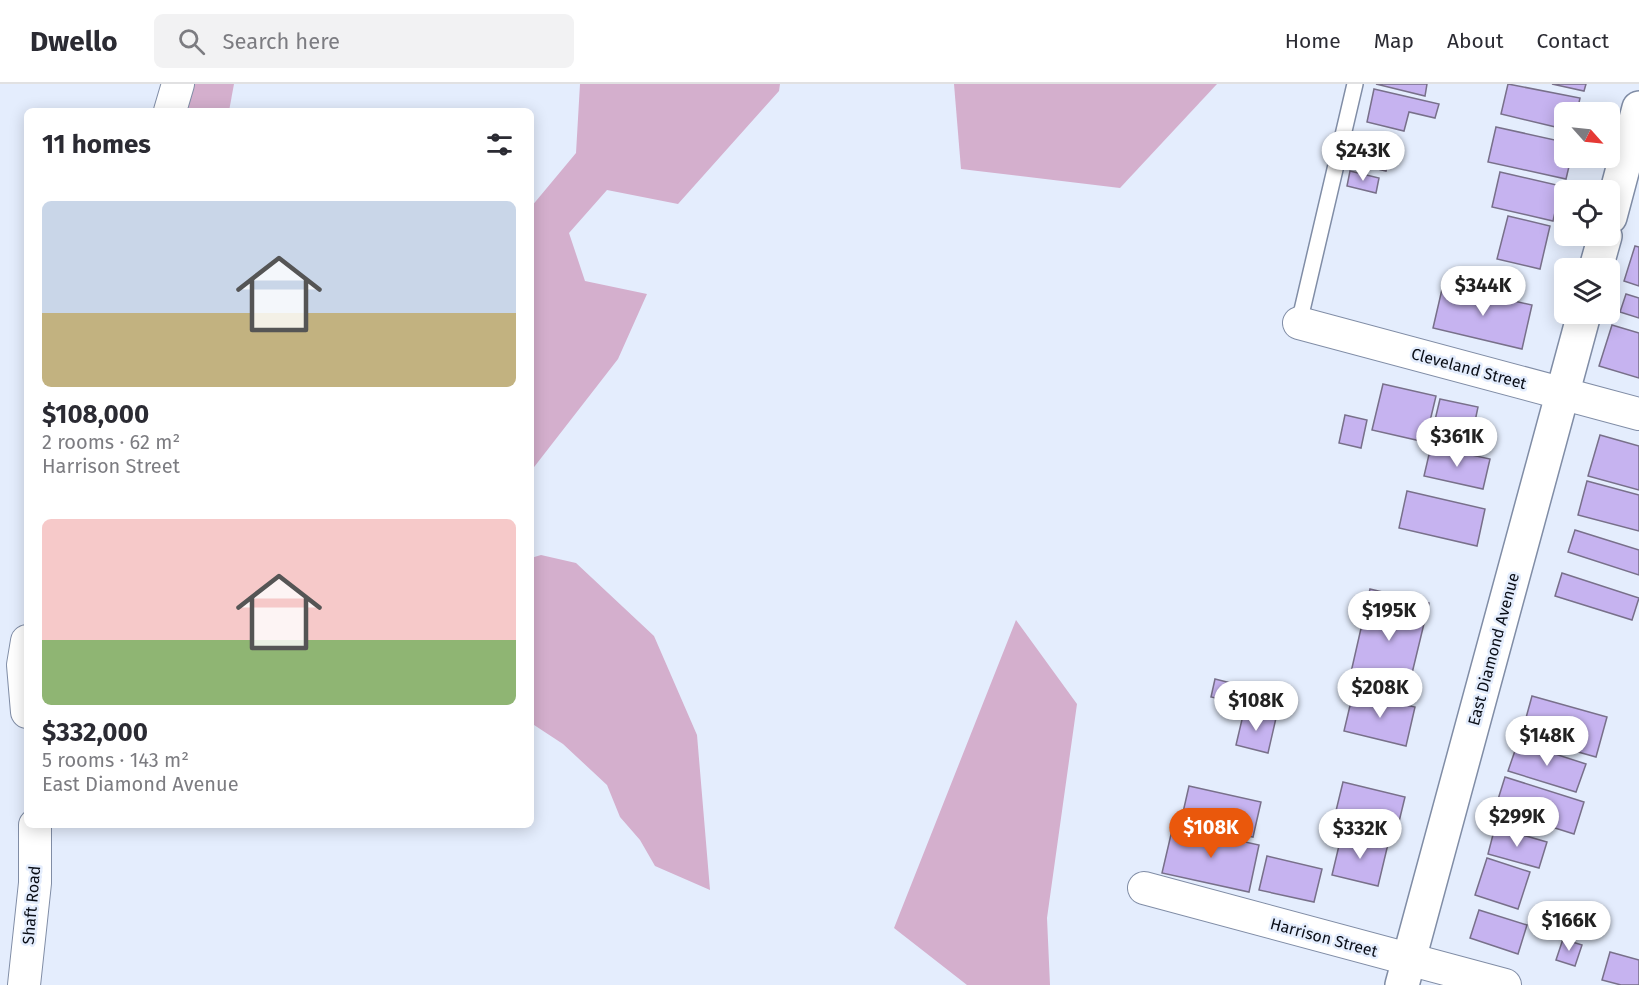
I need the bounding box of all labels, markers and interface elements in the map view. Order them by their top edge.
search box [154,14,574,68]
text: Dwello [30,25,118,58]
icon: search [175,25,208,58]
text: Search here [223,28,340,55]
text: Home [1285,28,1341,54]
text: Map [1374,28,1414,54]
text: About [1447,28,1504,54]
text: Contact [1537,28,1609,54]
north arrow [1554,102,1620,168]
map controls [1554,102,1620,324]
icon: filters [483,128,516,161]
text: 11 homes [42,129,151,160]
pin: $243K [1321,131,1405,182]
text: $243K [1336,138,1390,162]
button: locate [1554,180,1620,246]
icon: home [225,240,333,348]
button: layers [1554,258,1620,324]
pin: $344K [1441,266,1525,317]
text: $344K [1455,273,1511,297]
street label: Cleveland Street [1409,344,1529,393]
text: $108,000 [42,399,149,430]
pin: $361K [1415,417,1499,468]
text: $361K [1430,424,1484,448]
text: 2 rooms · 62 m² [42,430,180,454]
text: Harrison Street [42,454,180,478]
icon: home [225,558,333,666]
street label: East Diamond Avenue [1464,571,1523,728]
pin: $195K [1347,591,1431,642]
text: $195K [1362,598,1416,622]
pin: $208K [1338,668,1422,719]
text: $208K [1351,675,1409,699]
pin: $108K [1214,681,1298,732]
text: $108K [1228,688,1284,712]
pin: $148K [1505,716,1589,767]
text: $332,000 [42,717,148,748]
text: $148K [1519,723,1575,747]
text: 5 rooms · 143 m² [42,748,189,772]
text: East Diamond Avenue [42,772,239,796]
pin: $299K [1475,797,1559,848]
text: $299K [1489,804,1545,828]
pin: $108K [1169,808,1253,859]
pin: $332K [1318,809,1402,860]
text: $108K [1183,815,1239,839]
text: $332K [1333,816,1387,840]
street label: Shaft Road [19,865,44,945]
pin: $166K [1527,901,1611,952]
text: $166K [1542,908,1596,932]
street label: Harrison Street [1268,914,1380,961]

